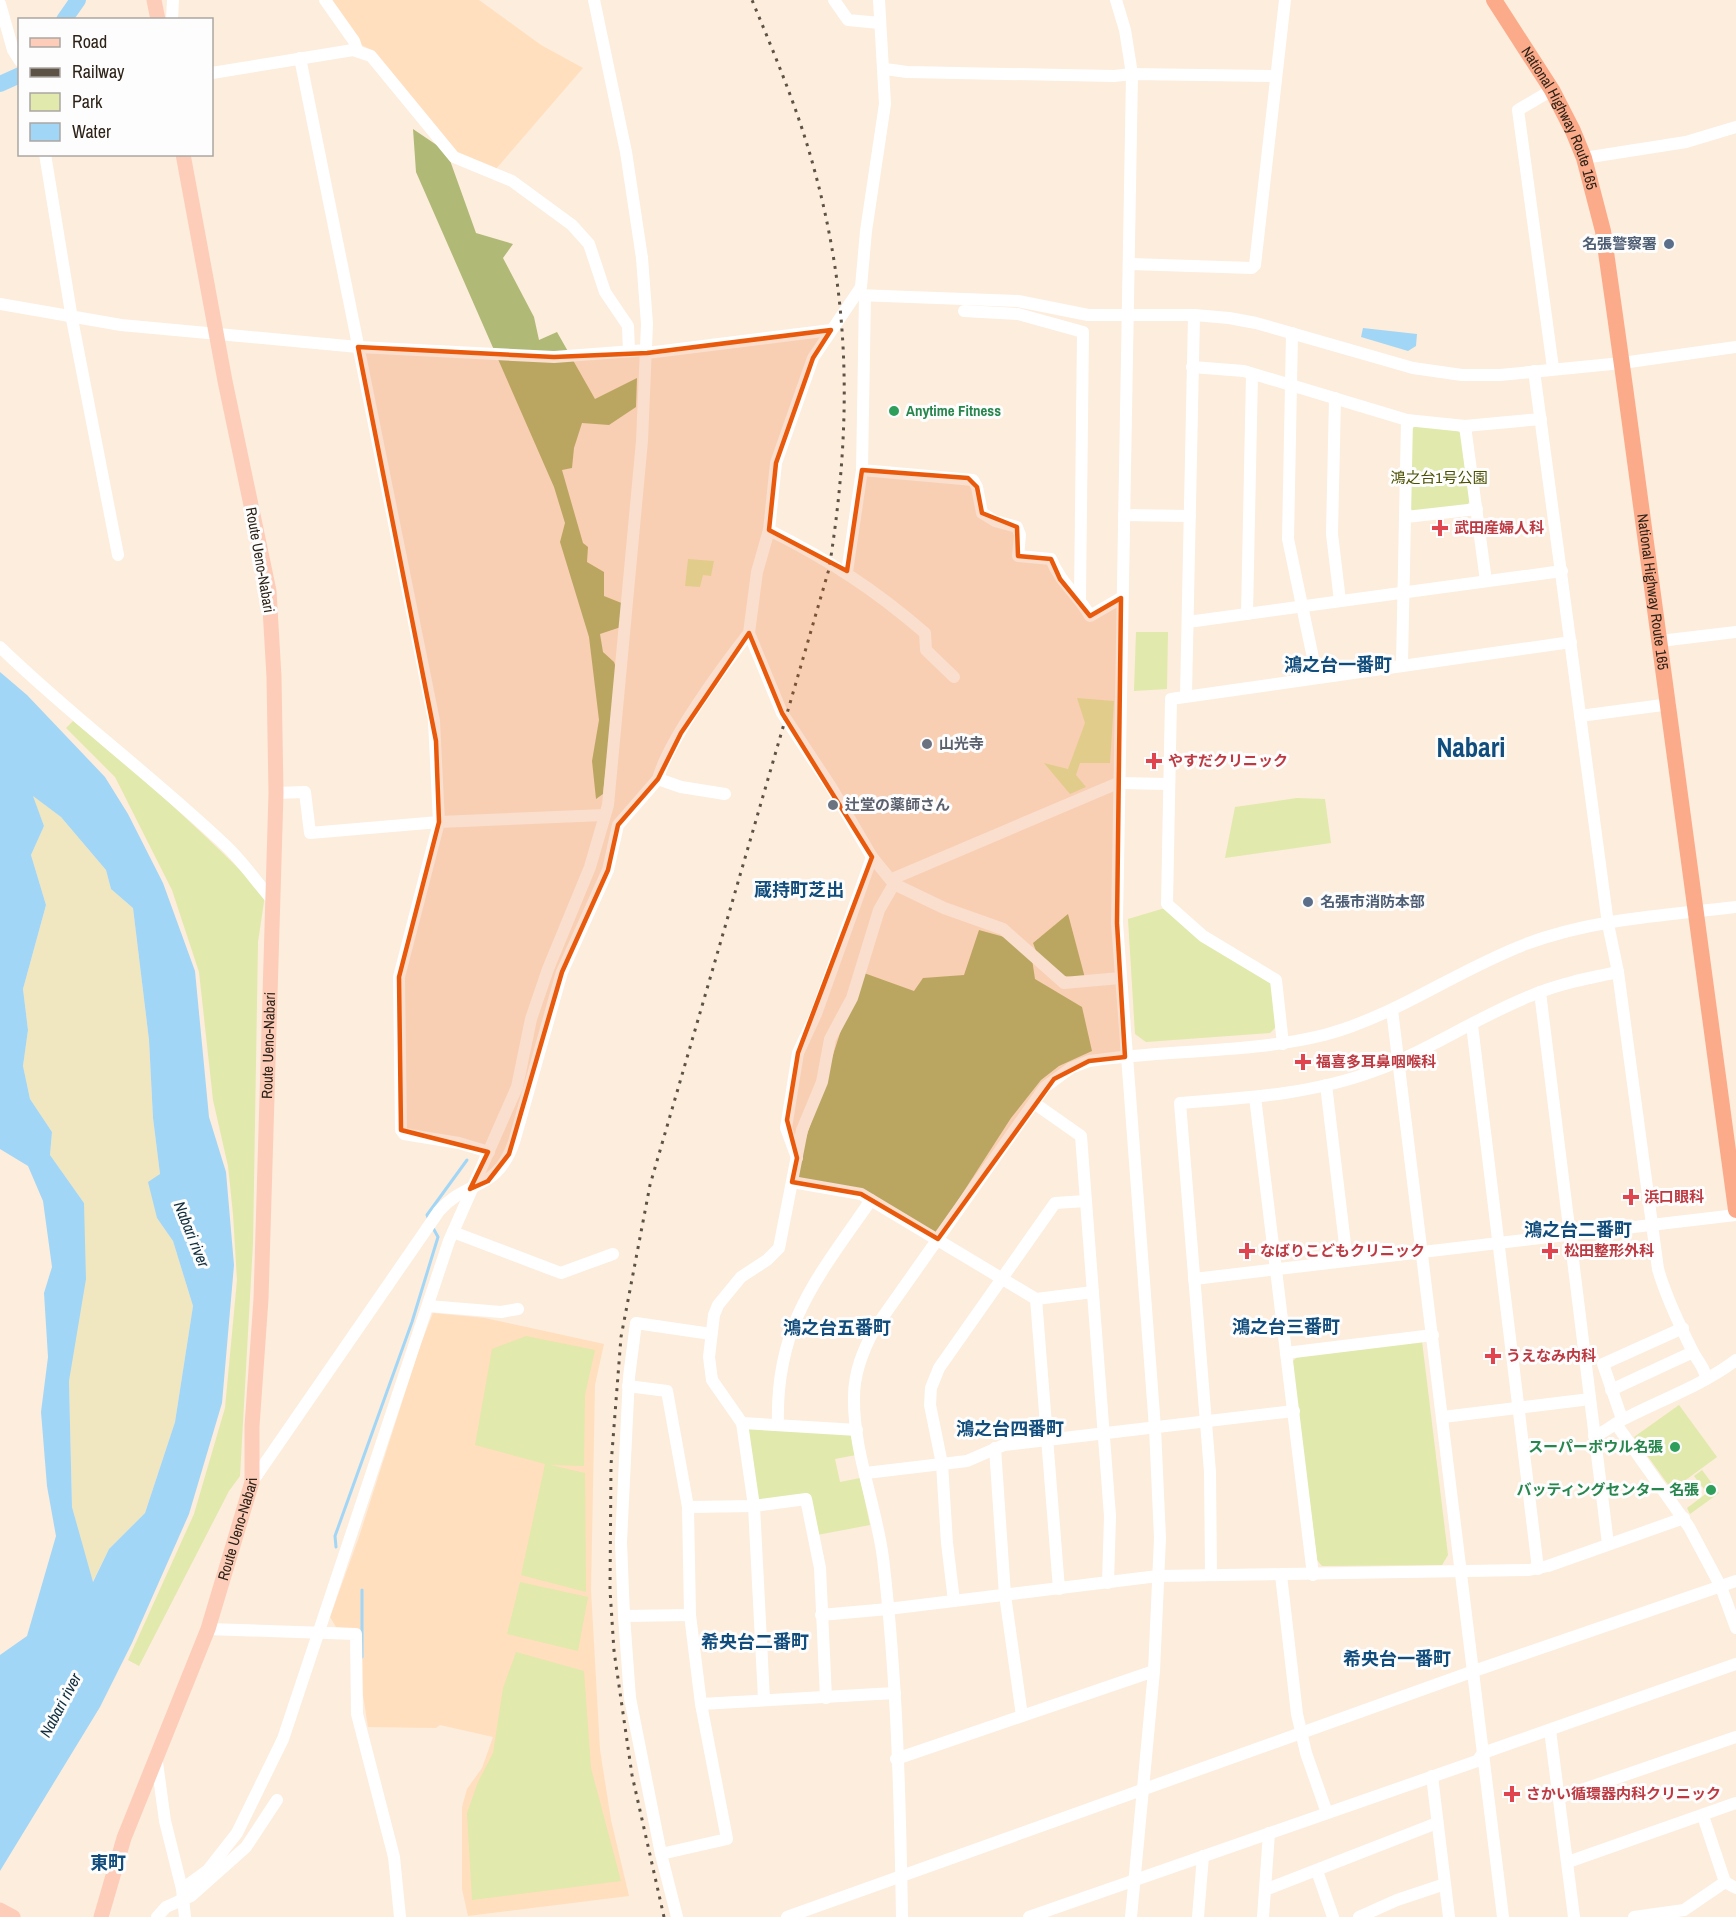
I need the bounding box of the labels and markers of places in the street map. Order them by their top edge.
place label: 名張警察署 [1582,233,1657,254]
marker: 名張警察署 [1662,237,1676,251]
place label: Anytime Fitness [906,400,1001,421]
marker: Anytime Fitness [887,404,901,418]
place label: 武田産婦人科 [1454,517,1544,538]
marker: 武田産婦人科 [1431,519,1449,537]
place label: 山光寺 [939,733,984,754]
marker: 山光寺 [920,737,934,751]
place label: やすだクリニック [1168,750,1288,771]
marker: やすだクリニック [1145,752,1163,770]
place label: 辻堂の薬師さん [845,794,950,815]
marker: 辻堂の薬師さん [826,798,840,812]
place label: 名張市消防本部 [1320,891,1425,912]
marker: 名張市消防本部 [1301,895,1315,909]
place label: 福喜多耳鼻咽喉科 [1315,1051,1436,1072]
marker: 福喜多耳鼻咽喉科 [1294,1053,1312,1071]
place label: 浜口眼科 [1644,1186,1704,1207]
marker: 浜口眼科 [1622,1188,1640,1206]
place label: なばりこどもクリニック [1260,1240,1425,1261]
place label: 松田整形外科 [1564,1240,1654,1261]
marker: なばりこどもクリニック [1238,1242,1256,1260]
marker: 松田整形外科 [1541,1242,1559,1260]
place label: うえなみ内科 [1506,1345,1596,1366]
marker: うえなみ内科 [1484,1347,1502,1365]
place label: スーパーボウル名張 [1528,1436,1663,1457]
marker: スーパーボウル名張 [1668,1440,1682,1454]
place label: バッティングセンター 名張 [1516,1479,1699,1500]
marker: バッティングセンター 名張 [1704,1483,1718,1497]
place label: さかい循環器内科クリニック [1526,1783,1721,1804]
marker: さかい循環器内科クリニック [1503,1785,1521,1803]

